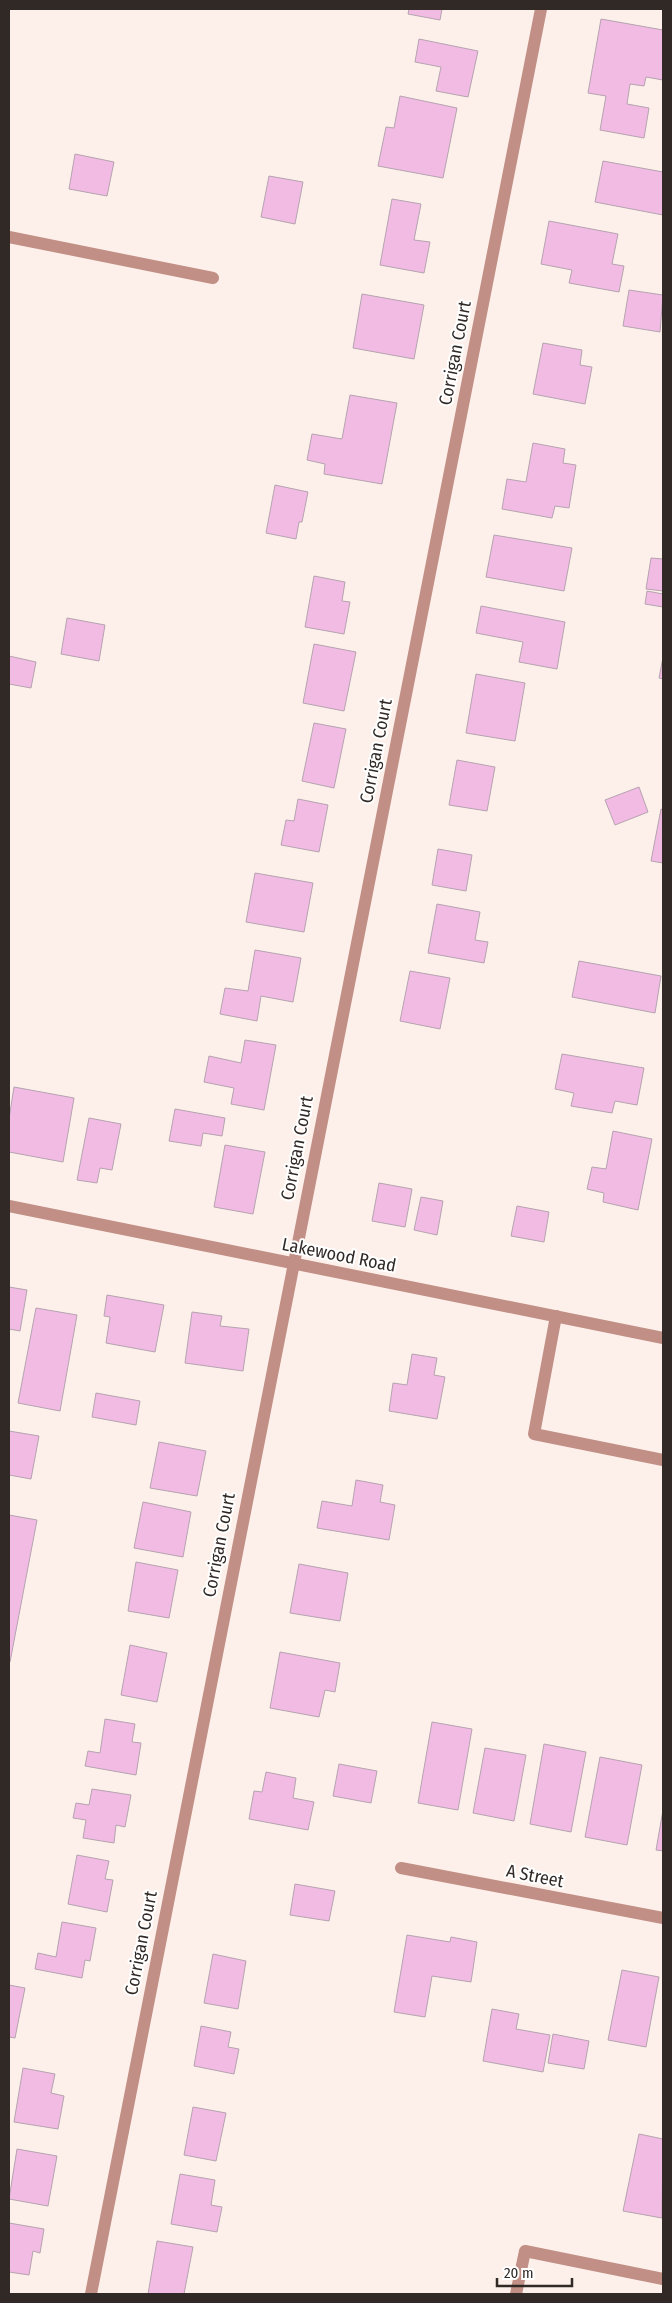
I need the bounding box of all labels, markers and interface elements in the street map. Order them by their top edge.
street label: Corrigan Court [434,299,476,407]
street label: Corrigan Court [355,697,397,805]
street label: Corrigan Court [276,1094,318,1202]
street label: Lakewood Road [280,1233,398,1277]
street label: Corrigan Court [198,1491,240,1599]
street label: A Street [504,1860,566,1892]
street label: Corrigan Court [120,1889,162,1997]
scale bar [497,2256,572,2288]
text: 20 m [504,2264,534,2282]

